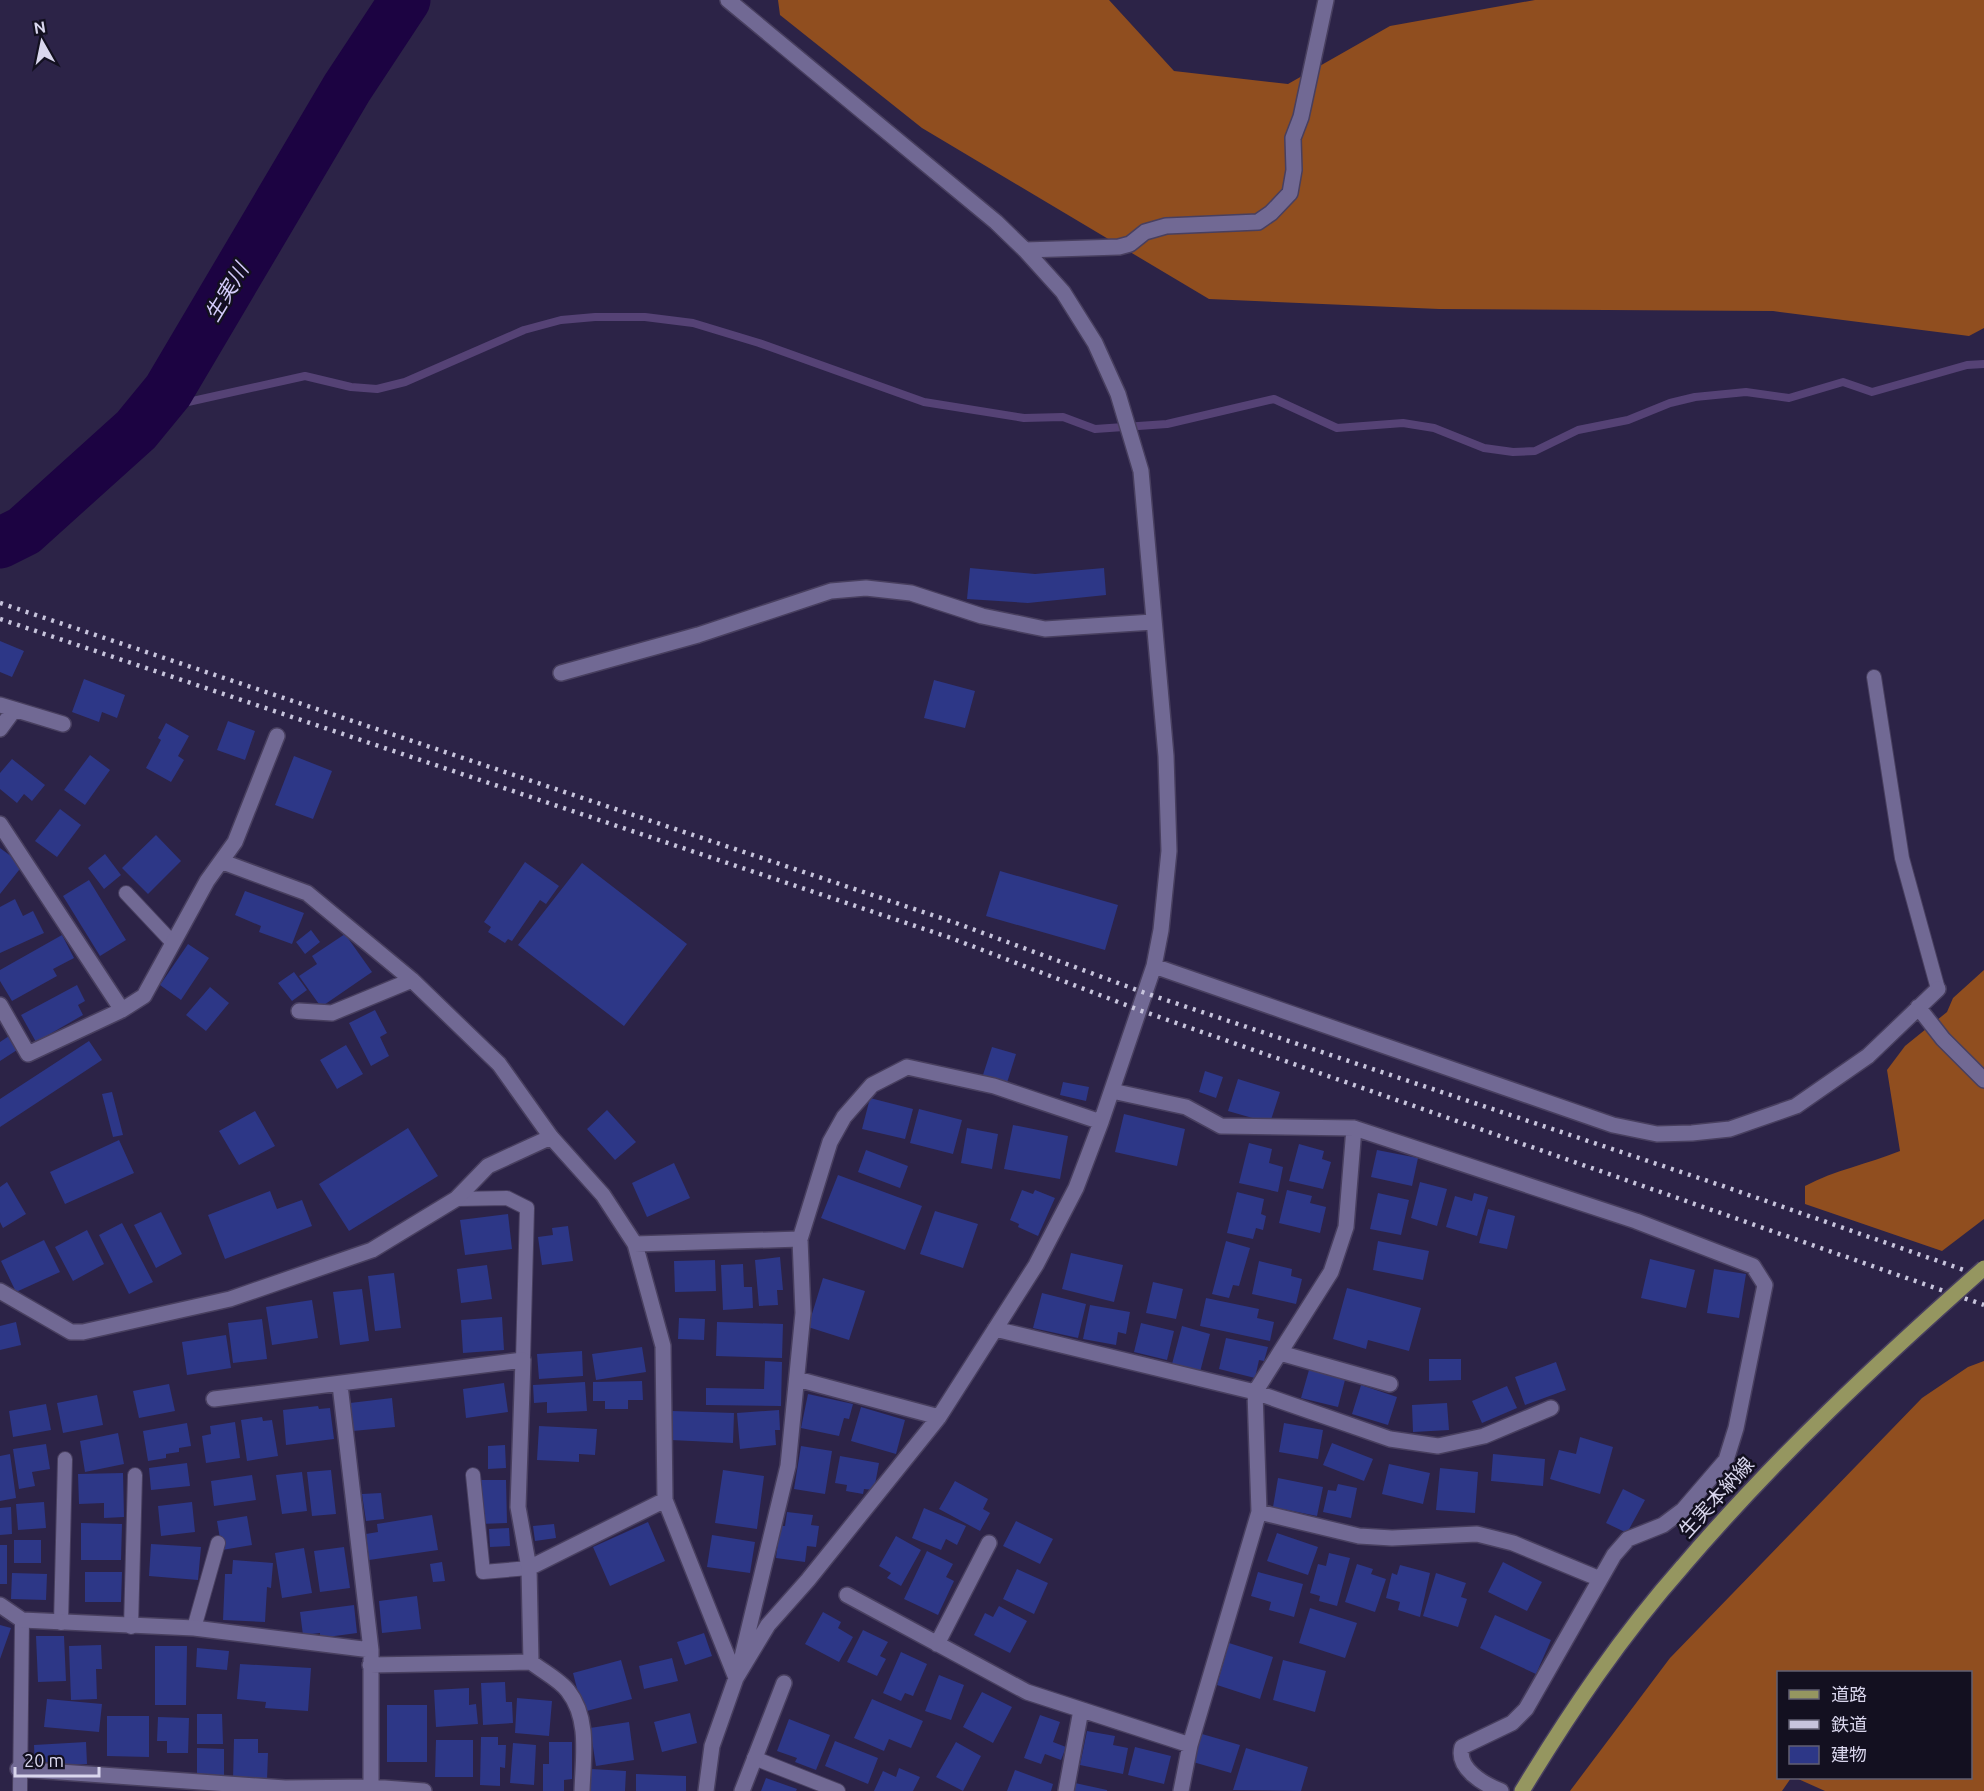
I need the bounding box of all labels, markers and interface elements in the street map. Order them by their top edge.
north arrow [12,12,72,72]
text: N [32,17,47,37]
water label: 生実川 [199,257,254,325]
street label: 生実本納線 [1674,1452,1758,1542]
legend [1777,1671,1972,1779]
text: 道路 [1831,1684,1867,1704]
text: 鉄道 [1831,1714,1867,1734]
scale bar [15,1740,99,1778]
text: 建物 [1831,1744,1867,1764]
text: 20 m [24,1750,64,1770]

